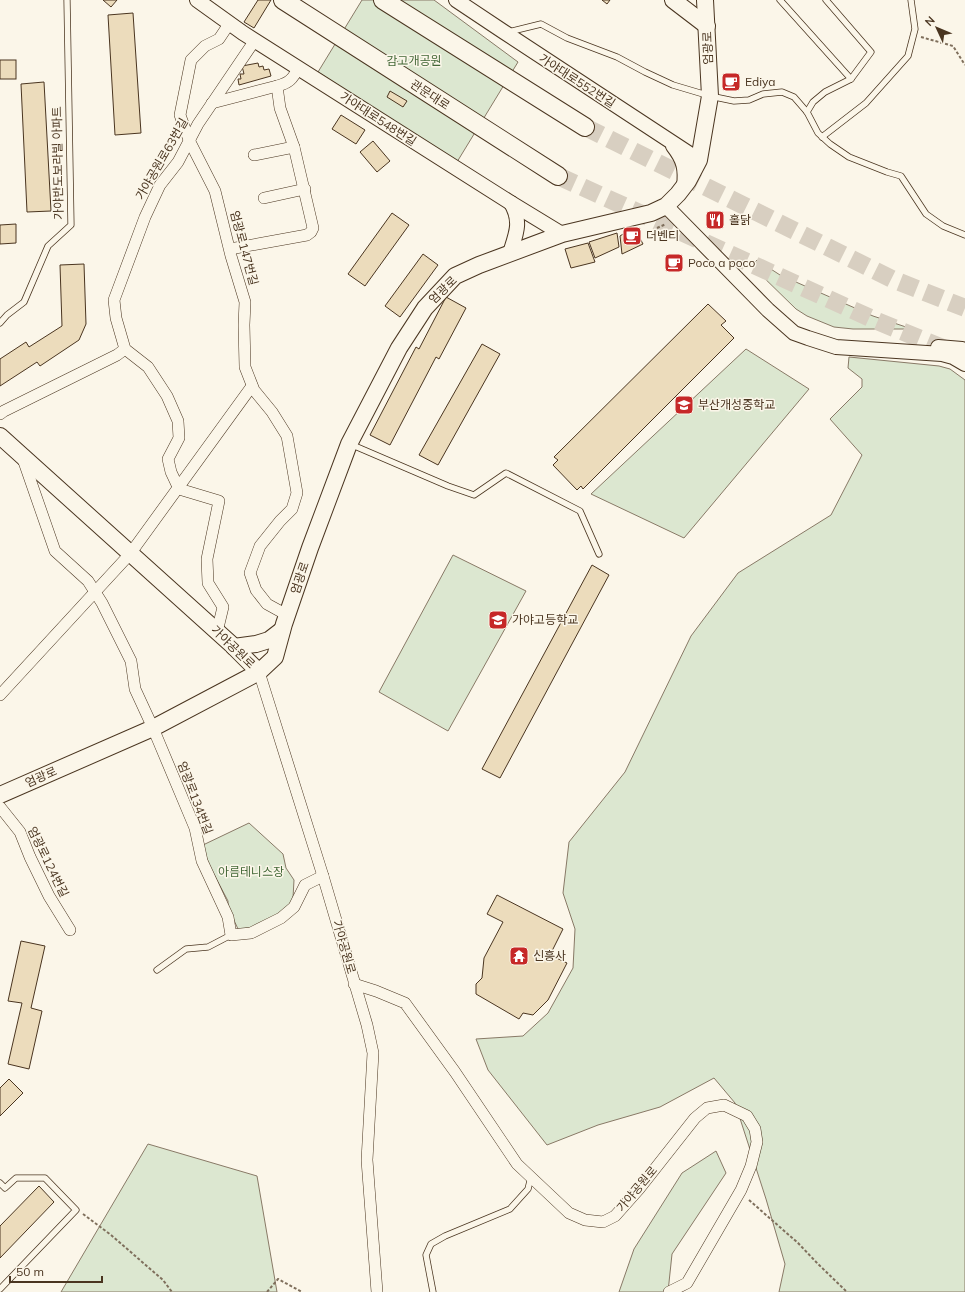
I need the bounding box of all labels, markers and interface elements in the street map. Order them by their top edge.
north arrow [917,8,957,48]
text: N [922,13,938,29]
street label: 엄광로 [699,31,716,65]
street label: 가야대로552번길 [536,50,618,111]
park label: 감고개공원 [386,53,442,68]
cafe icon: Ediya [720,71,742,93]
place label: Ediya [745,74,776,89]
street label: 관문대로 [408,76,453,113]
street label: 가야대로548번길 [337,88,419,149]
street label: 가야반도보라빌 아파트 [49,106,66,220]
street label: 가야공원로63번길 [132,115,191,202]
street label: 엄광로147번길 [227,209,262,287]
restaurant icon: 홀닭 [704,209,726,231]
place label: 홀닭 [729,212,751,227]
cafe icon: 더벤티 [621,225,643,247]
place label: 더벤티 [646,228,679,243]
cafe icon: Poco a poco [663,252,685,274]
place label: Poco a poco [688,255,755,270]
street label: 엄광로 [426,273,460,307]
school or university icon: 부산개성중학교 [673,394,695,416]
place label: 부산개성중학교 [698,397,775,412]
street label: 엄광로 [287,560,312,596]
school or university icon: 가야고등학교 [487,609,509,631]
place label: 가야고등학교 [512,612,578,627]
street label: 가야공원로 [208,622,258,671]
street label: 엄광로134번길 [175,759,216,836]
street label: 엄광로 [23,763,59,790]
street label: 엄광로124번길 [25,824,72,900]
park label: 아름테니스장 [218,864,284,879]
street label: 가야공원로 [330,918,359,975]
temple icon: 신흥사 [508,945,530,967]
place label: 신흥사 [533,948,566,963]
street label: 가야공원로 [613,1163,660,1215]
scale bar [10,1258,102,1284]
text: 50 m [16,1264,44,1279]

